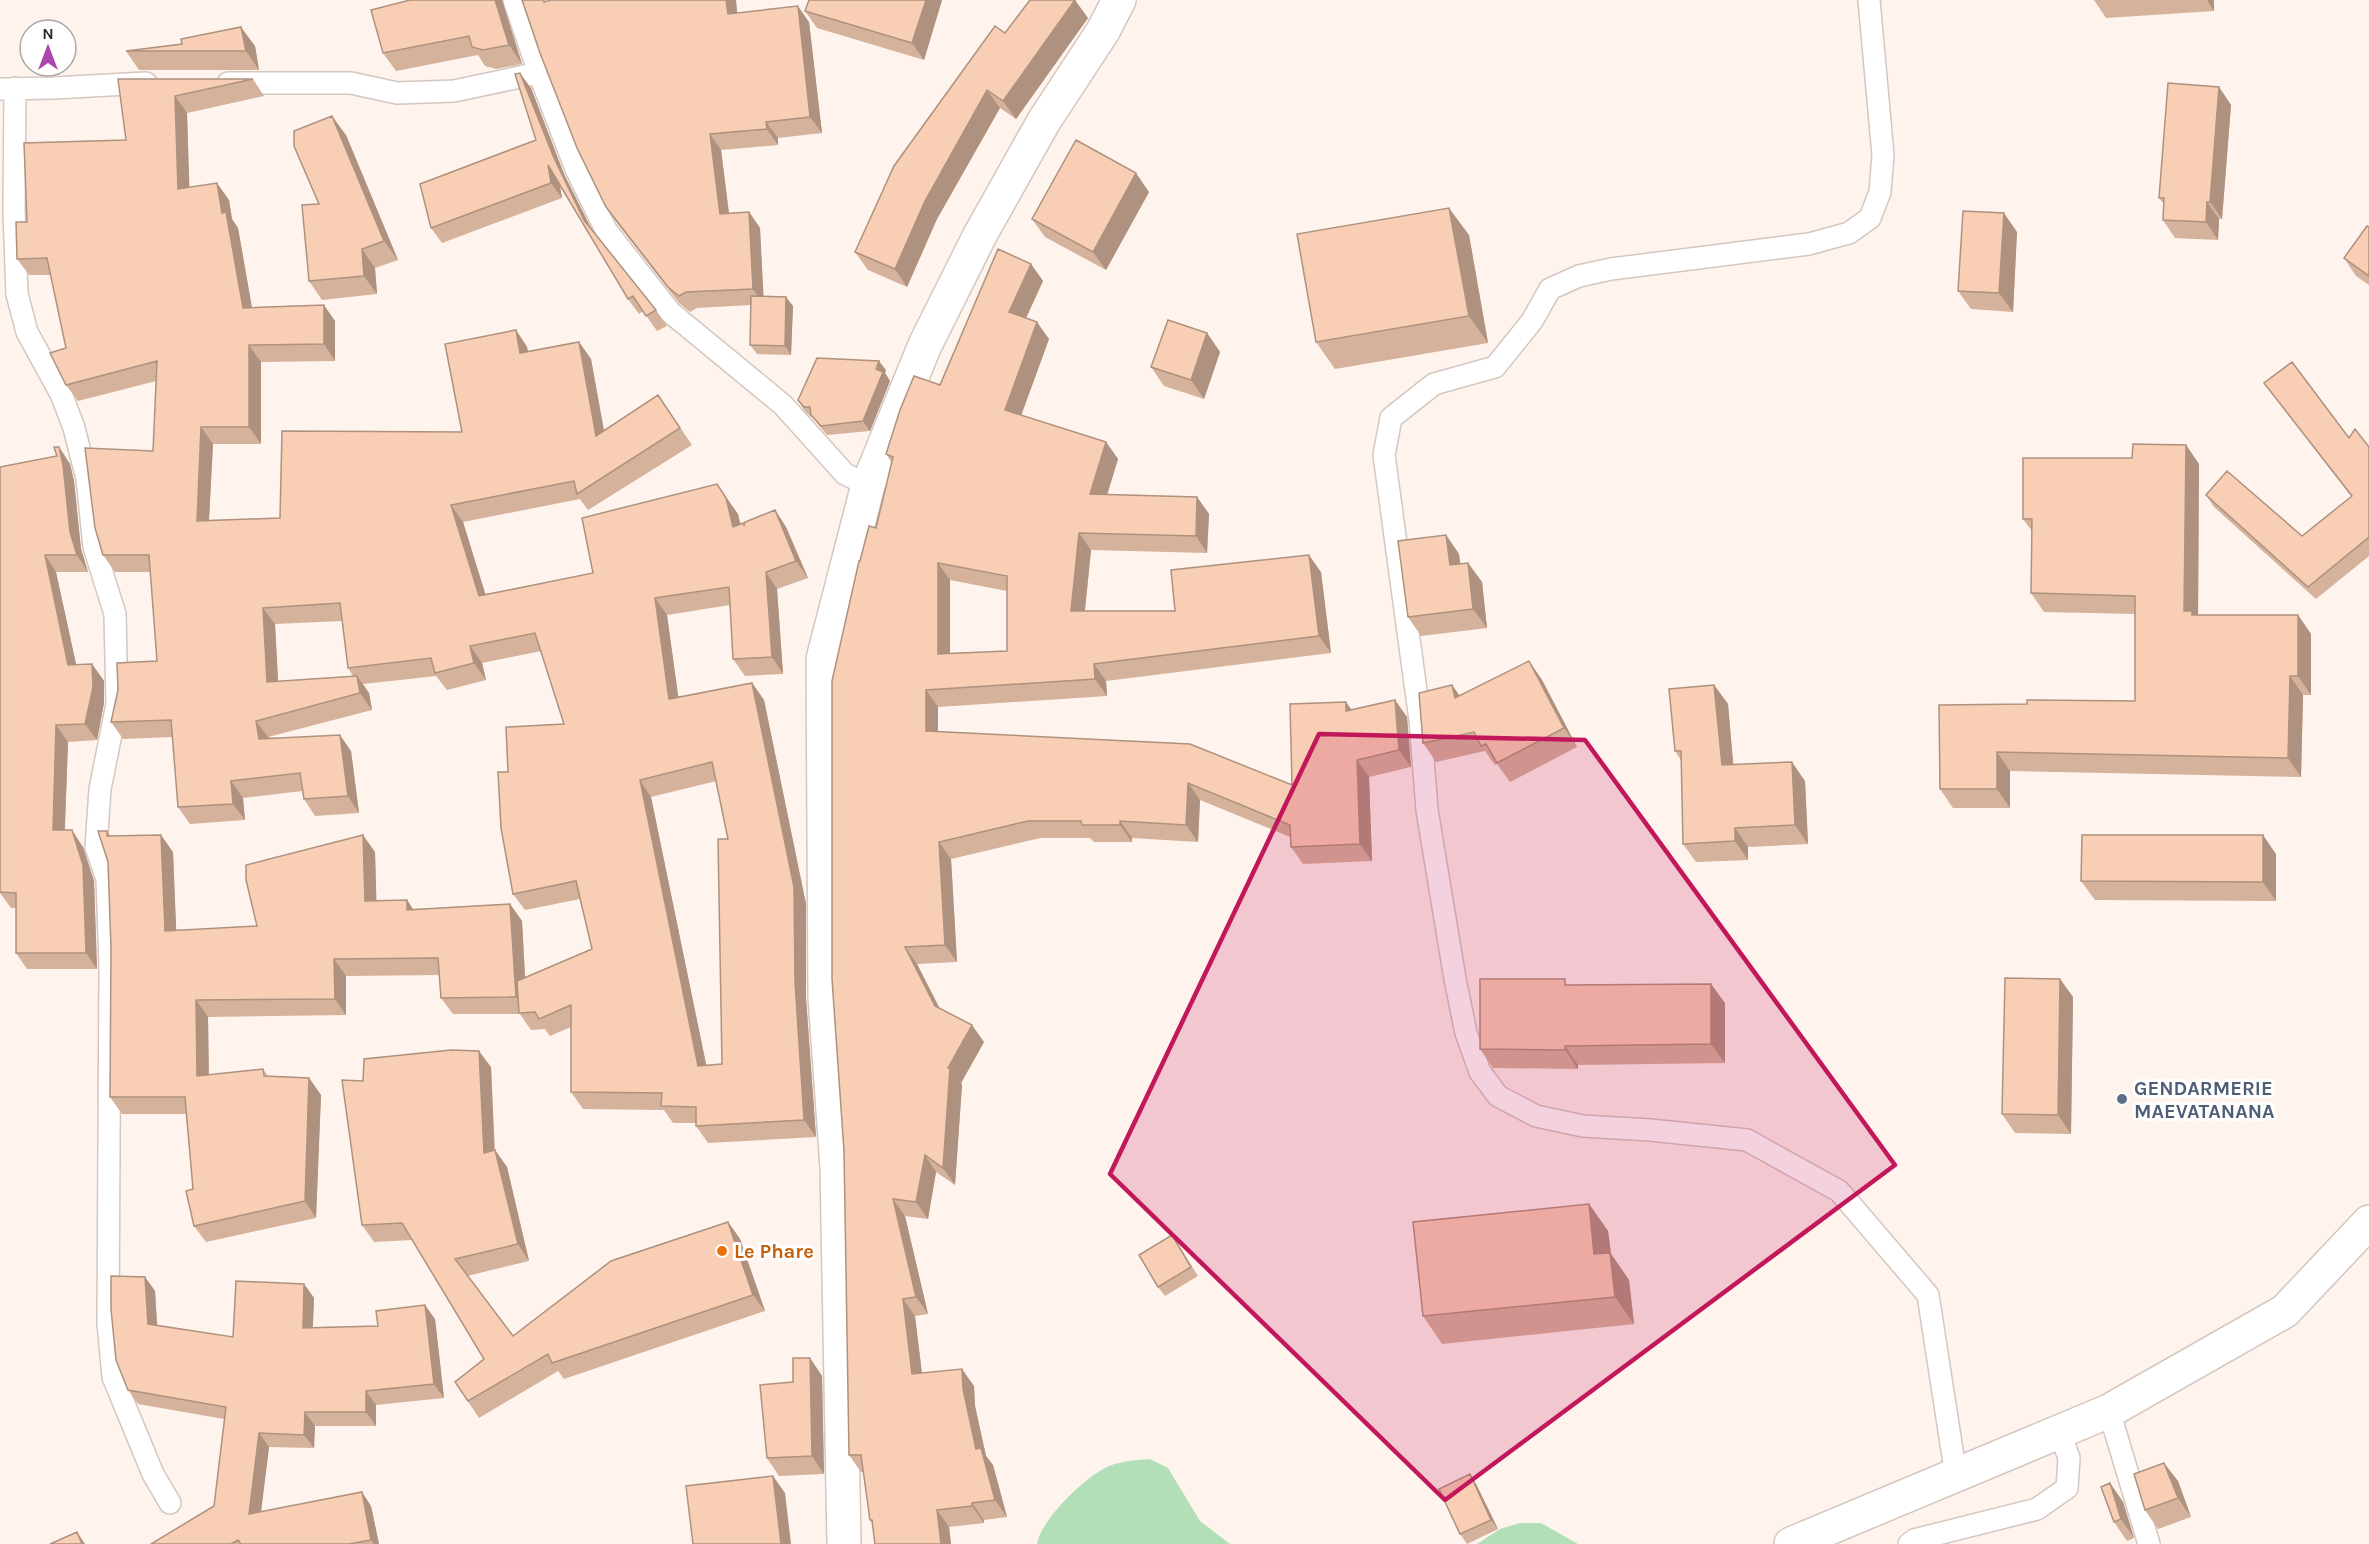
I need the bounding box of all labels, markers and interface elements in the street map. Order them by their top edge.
north arrow [18,18,78,78]
text: N [42,24,54,43]
place label: GENDARMERIE MAEVATANANA [2134,1077,2275,1123]
marker: GENDARMERIE MAEVATANANA [2115,1092,2129,1106]
place label: Le Phare [734,1240,814,1263]
marker: Le Phare [715,1244,729,1258]

